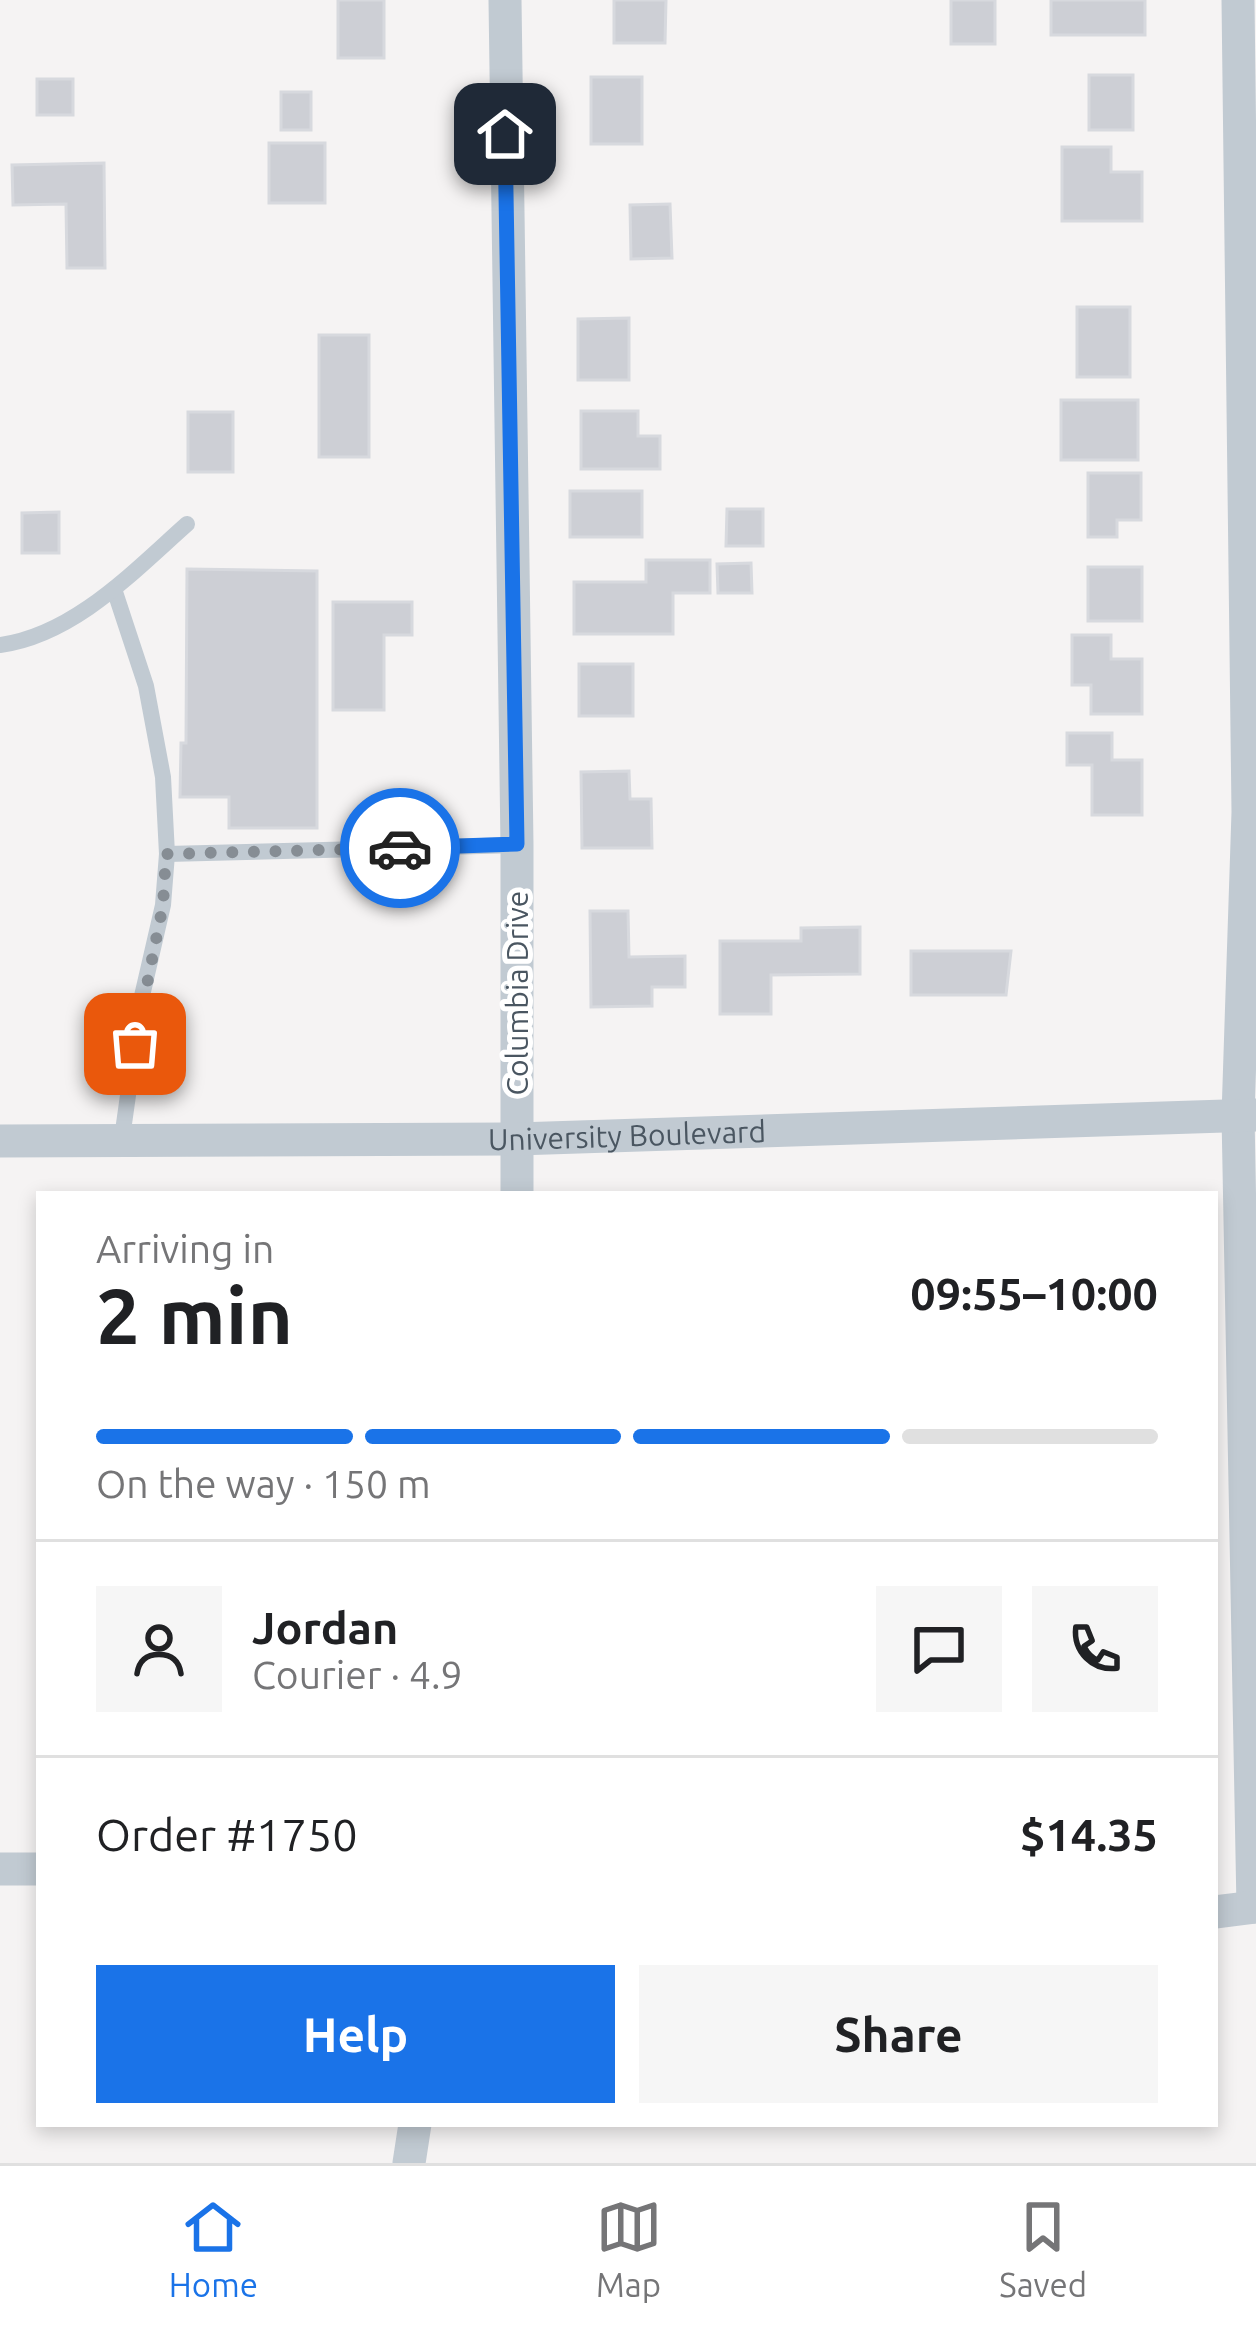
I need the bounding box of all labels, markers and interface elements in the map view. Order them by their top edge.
pin [454,83,556,185]
icon: home [472,101,538,167]
courier [340,788,460,908]
icon: car [367,815,433,881]
street label: Columbia Drive [500,891,534,1095]
pin [84,993,186,1095]
icon: bag [102,1011,168,1077]
street label: University Boulevard [488,1114,766,1156]
text: Arriving in [96,1227,274,1270]
text: 09:55–10:00 [910,1268,1158,1319]
text: 2 min [96,1271,293,1359]
text: On the way · 150 m [96,1462,431,1505]
button: person [96,1586,222,1712]
button: chat [876,1586,1002,1712]
button: phone [1032,1586,1158,1712]
text: Jordan [252,1602,398,1653]
text: Courier · 4.9 [252,1653,463,1696]
text: Order #1750 [96,1809,358,1860]
text: $14.35 [1020,1809,1158,1860]
button: Help [96,1965,615,2103]
button: Share [639,1965,1158,2103]
tab: Home [169,2194,258,2303]
tab: Map [596,2194,662,2303]
tab: Saved [999,2194,1087,2303]

